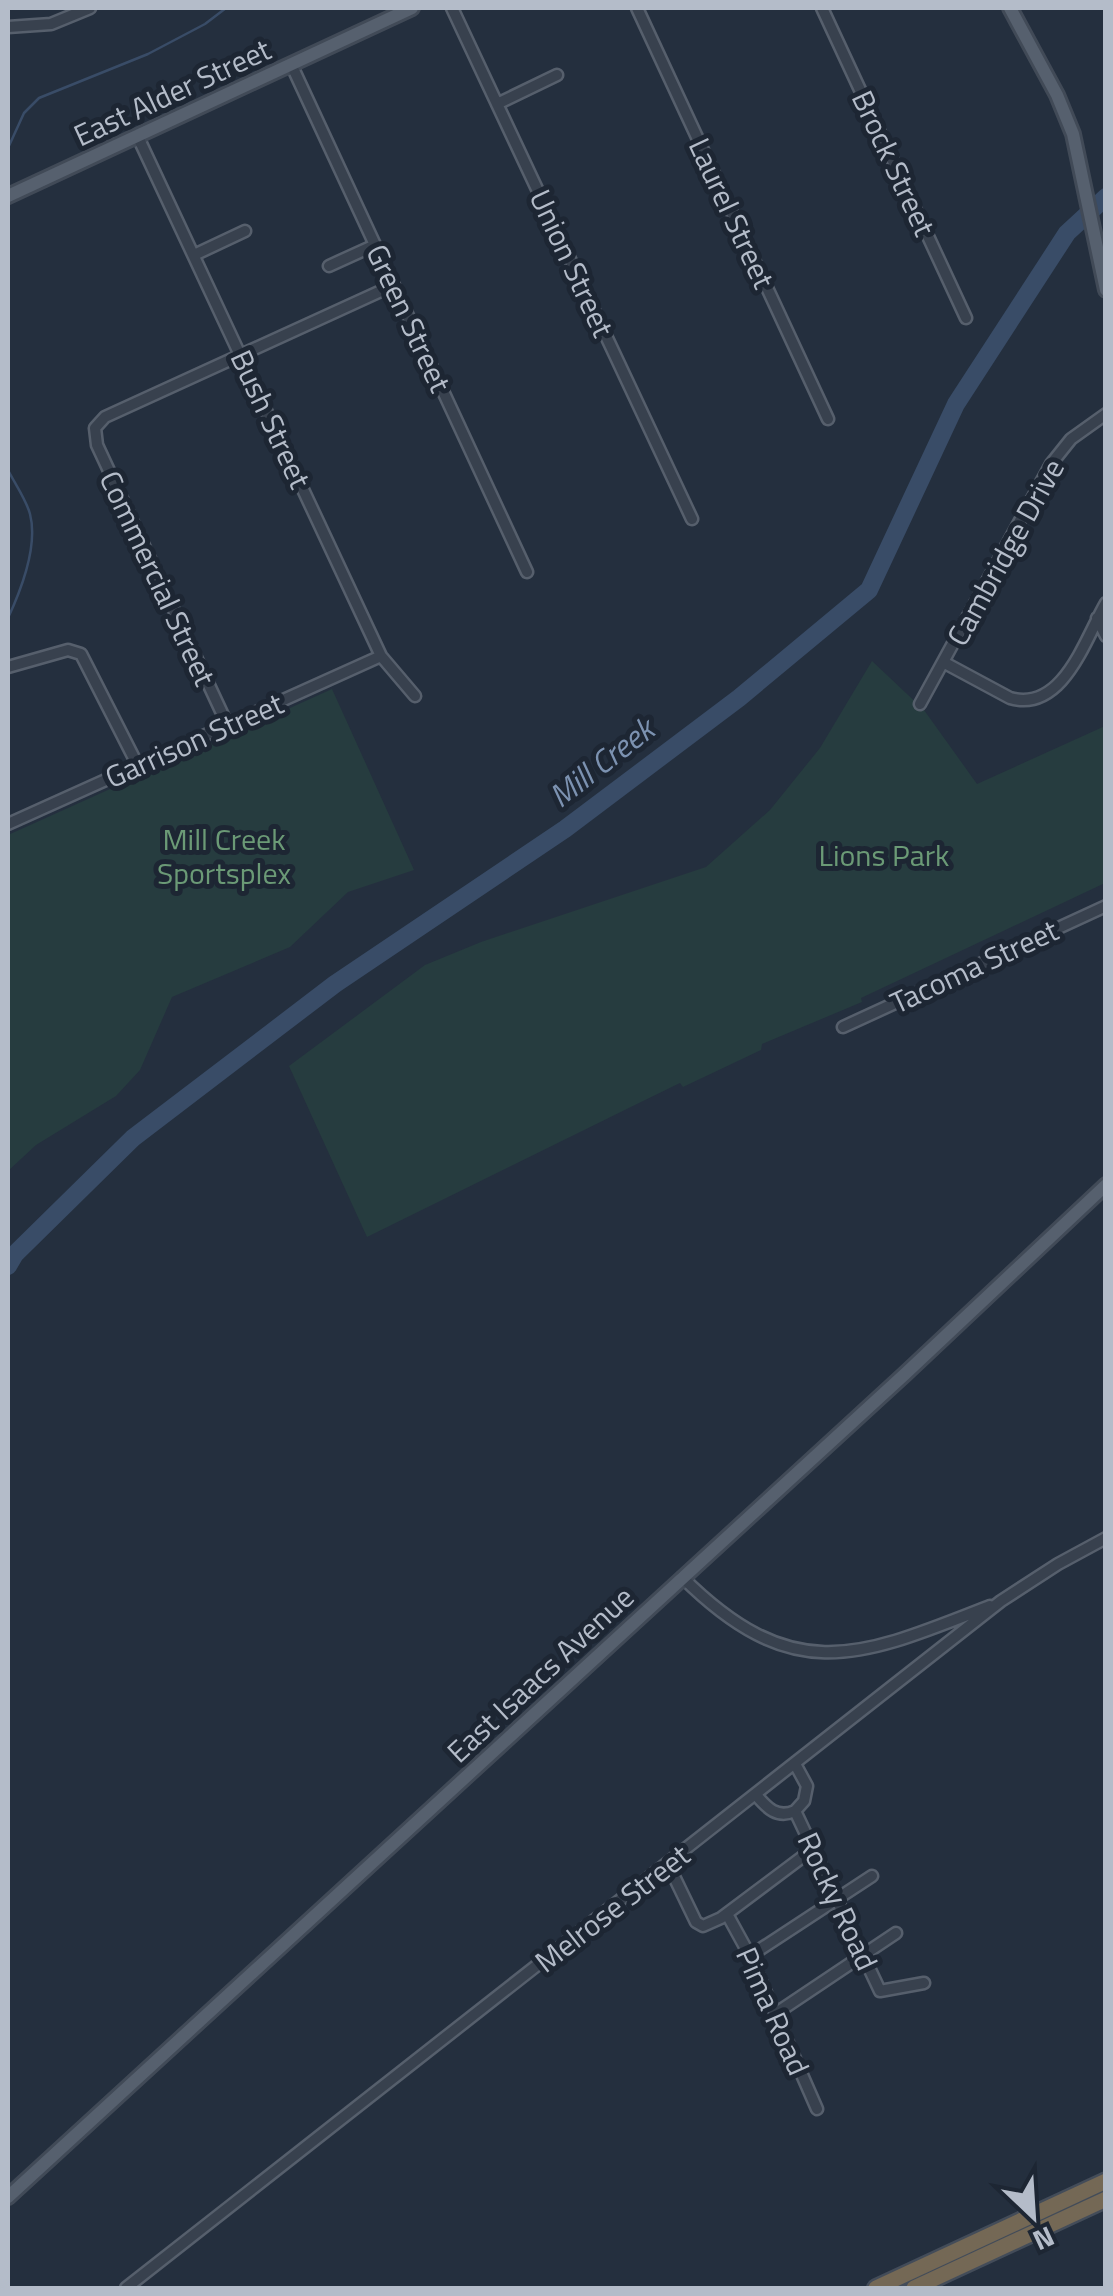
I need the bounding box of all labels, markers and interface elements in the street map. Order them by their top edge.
street label: East Alder Street [66,26,279,158]
street label: Brock Street [840,83,948,244]
street label: Laurel Street [677,130,787,296]
street label: Union Street [518,182,626,345]
street label: Green Street [355,236,464,400]
street label: Bush Street [219,342,323,496]
street label: Cambridge Drive [935,450,1075,654]
street label: Commercial Street [88,463,228,694]
street label: Garrison Street [98,680,291,800]
water label: Mill Creek [538,703,667,818]
park label: Mill Creek Sportsplex [157,816,291,896]
park label: Lions Park [819,832,949,878]
street label: Tacoma Street [882,907,1066,1025]
street label: East Isaacs Avenue [436,1575,644,1773]
street label: Rocky Road [786,1824,890,1978]
street label: Melrose Street [525,1832,700,1983]
street label: Pima Road [724,1940,822,2082]
north arrow [983,2166,1083,2266]
text: N [1026,2216,1062,2263]

